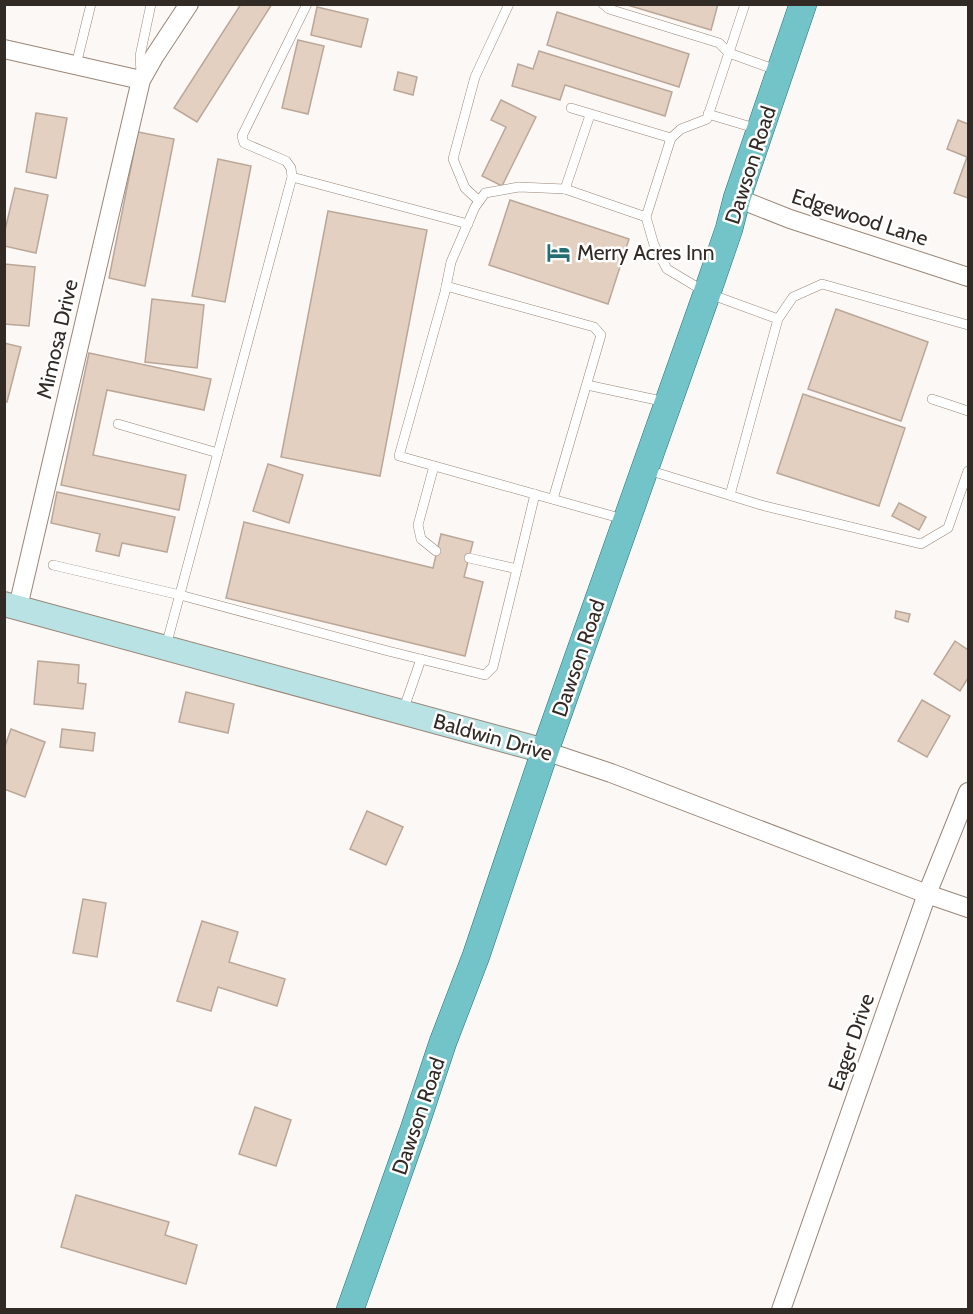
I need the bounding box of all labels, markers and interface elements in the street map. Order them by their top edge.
street label: Dawson Road [719,103,781,227]
street label: Edgewood Lane [789,183,932,251]
hotel icon: Merry Acres Inn [546,239,572,265]
place label: Merry Acres Inn [577,240,715,265]
street label: Mimosa Drive [31,277,83,401]
street label: Dawson Road [546,596,610,720]
street label: Baldwin Drive [431,708,555,766]
street label: Eager Drive [823,990,879,1094]
street label: Dawson Road [386,1054,450,1178]

